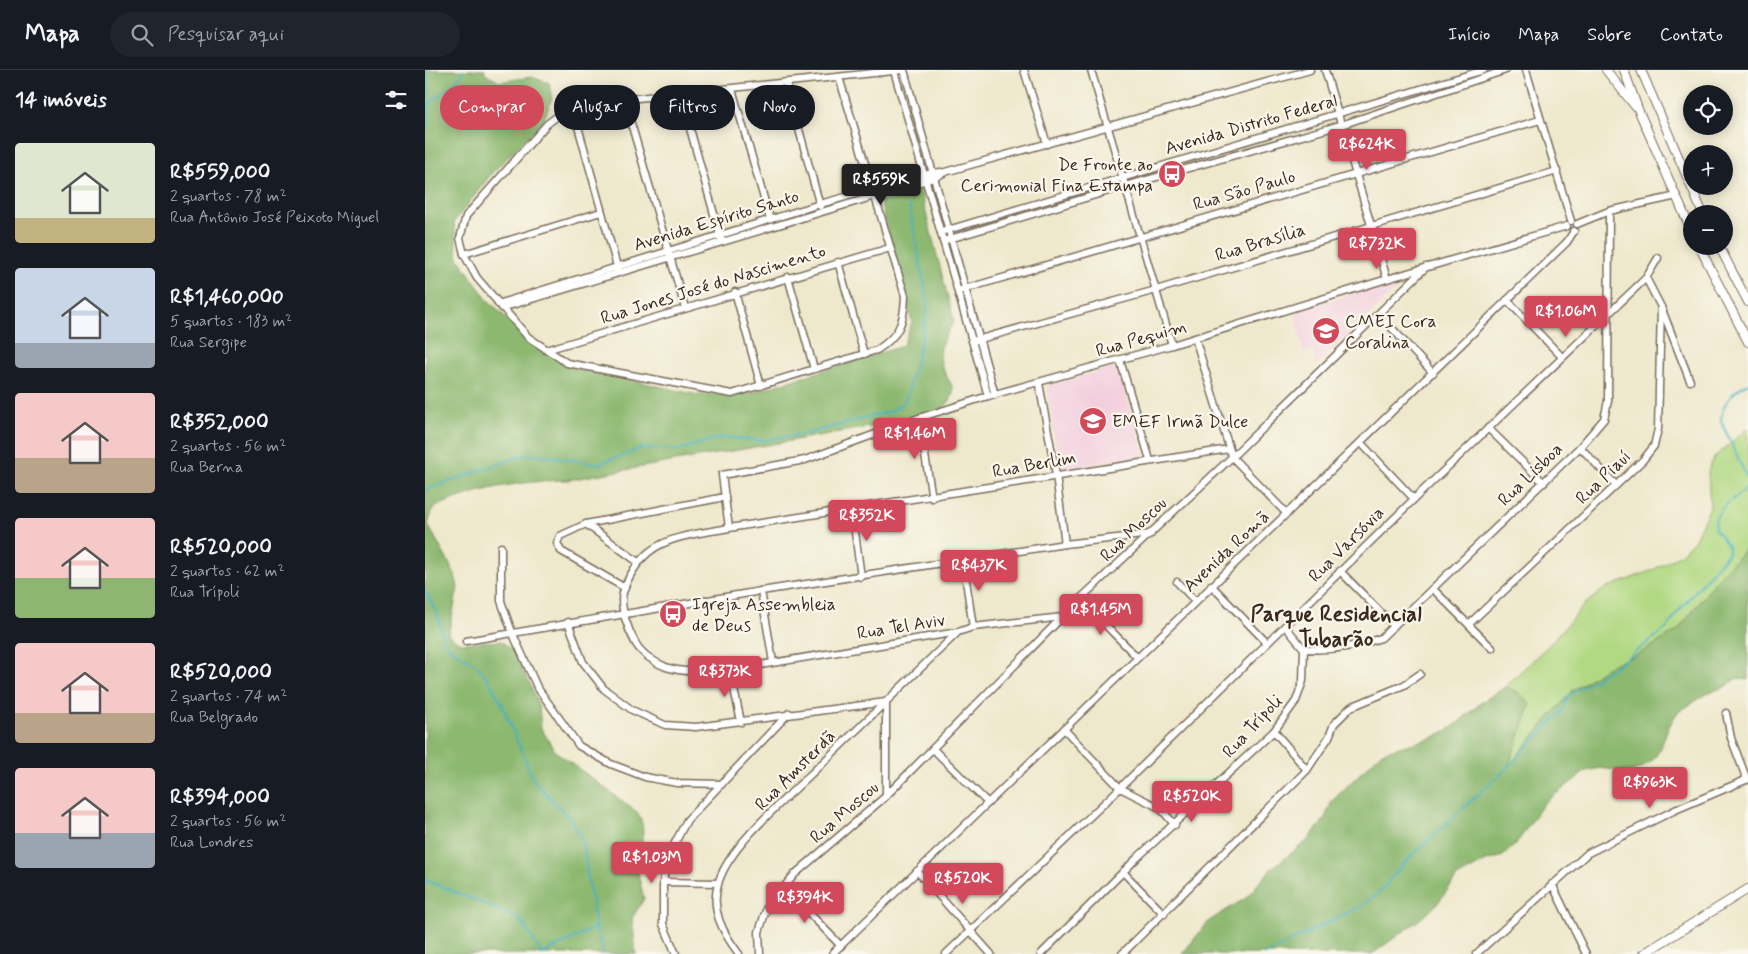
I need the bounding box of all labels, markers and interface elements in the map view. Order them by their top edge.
search box [110,12,460,57]
text: Mapa [25,19,80,50]
icon: search [128,21,156,49]
text: Pesquisar aqui [168,22,284,47]
text: Início [1448,23,1490,47]
text: Mapa [1518,23,1559,47]
text: Sobre [1587,23,1632,47]
text: Contato [1660,23,1723,47]
chip: Comprar [440,85,544,130]
chip: Alugar [554,85,640,130]
chip: Filtros [650,85,735,130]
chip: Novo [745,85,815,130]
map controls [1683,85,1733,255]
button: locate [1683,85,1733,135]
text: 14 imóveis [15,86,107,114]
icon: filters [382,86,410,114]
street label: Avenida Distrito Federal [1162,89,1340,161]
pin: R$624K [1326,128,1408,171]
text: R$624K [1339,134,1395,155]
button: + [1683,145,1733,195]
place label: De Fronte ao Cerimonial Fina Estampa [960,153,1153,198]
text: R$559,000 [170,158,270,186]
bus stop icon: De Fronte ao Cerimonial Fina Estampa [1157,159,1187,189]
icon: home [55,163,115,223]
pin: R$559K [840,164,922,206]
street label: Rua São Paulo [1190,165,1298,217]
text: R$559K [853,169,909,190]
street label: Avenida Espírito Santo [631,184,802,258]
text: 2 quartos · 78 m² [170,186,286,207]
button: − [1683,205,1733,255]
text: Rua Antônio José Peixoto Miguel [170,207,379,228]
street label: Rua Brasília [1212,218,1308,268]
pin: R$732K [1336,228,1418,270]
text: R$732K [1349,233,1405,254]
street label: Rua Jones José do Nascimento [598,239,829,331]
text: R$1,460,000 [170,283,284,311]
icon: home [55,288,115,348]
pin: R$1.06M [1520,296,1612,338]
text: R$1.06M [1535,301,1597,322]
place label: CMEI Cora Coralina [1345,310,1437,355]
text: 5 quartos · 183 m² [170,311,292,332]
street label: Rua Pequim [1093,315,1190,363]
school or university icon: CMEI Cora Coralina [1311,316,1341,346]
text: Rua Sergipe [170,332,247,353]
school or university icon: EMEF Irmã Dulce [1078,406,1108,436]
text: R$352,000 [170,408,269,436]
place label: EMEF Irmã Dulce [1112,410,1248,434]
icon: home [55,413,115,473]
pin: R$1.46M [869,418,961,460]
text: R$1.46M [884,423,946,444]
text: 2 quartos · 56 m² [170,436,286,457]
street label: Rua Lisboa [1493,438,1568,512]
street label: Rua Piauí [1571,445,1637,510]
street label: Rua Berlim [991,446,1078,484]
text: Rua Berna [170,457,243,478]
street label: Rua Moscou [1095,492,1172,568]
pin: R$352K [826,500,908,542]
street label: Rua Varsóvia [1304,502,1390,588]
text: R$352K [839,505,895,526]
street label: Avenida Romã [1178,506,1275,598]
text: R$520,000 [170,533,272,561]
icon: home [55,538,115,598]
pin: R$437K [938,550,1020,592]
text: R$437K [951,555,1007,576]
text: 2 quartos · 62 m² [170,561,285,582]
text: Rua Trípoli [170,582,240,603]
place label: Igreja Assembleia de Deus [692,593,836,638]
pin: R$1.45M [1055,594,1147,636]
bus stop icon: Igreja Assembleia de Deus [658,599,688,629]
text: R$1.45M [1070,599,1132,620]
district label: Parque Residencial Tubarão [1250,601,1422,654]
street label: Rua Tel Aviv [855,608,947,646]
pin: R$373K [684,656,766,698]
text: R$520,000 [170,658,272,686]
text: R$373K [699,661,751,682]
icon: home [55,663,115,723]
text: 2 quartos · 74 m² [170,686,287,707]
street label: Rua Trípoli [1217,690,1288,763]
text: Rua Belgrado [170,707,258,728]
street label: Rua Amsterdã [750,725,841,816]
pin: R$963K [1609,766,1691,809]
text: R$963K [1623,772,1677,793]
street label: Rua Moscou [805,776,884,849]
pin: R$520K [1151,780,1233,823]
text: R$394,000 [170,783,270,811]
text: R$520K [1163,786,1221,807]
icon: home [55,788,115,848]
text: 2 quartos · 56 m² [170,811,286,832]
text: Rua Londres [170,832,253,853]
pin: R$1.03M [606,842,698,884]
text: R$1.03M [623,847,681,868]
pin: R$520K [922,862,1004,905]
text: R$520K [934,868,992,889]
pin: R$394K [764,882,846,924]
text: R$394K [777,887,833,908]

